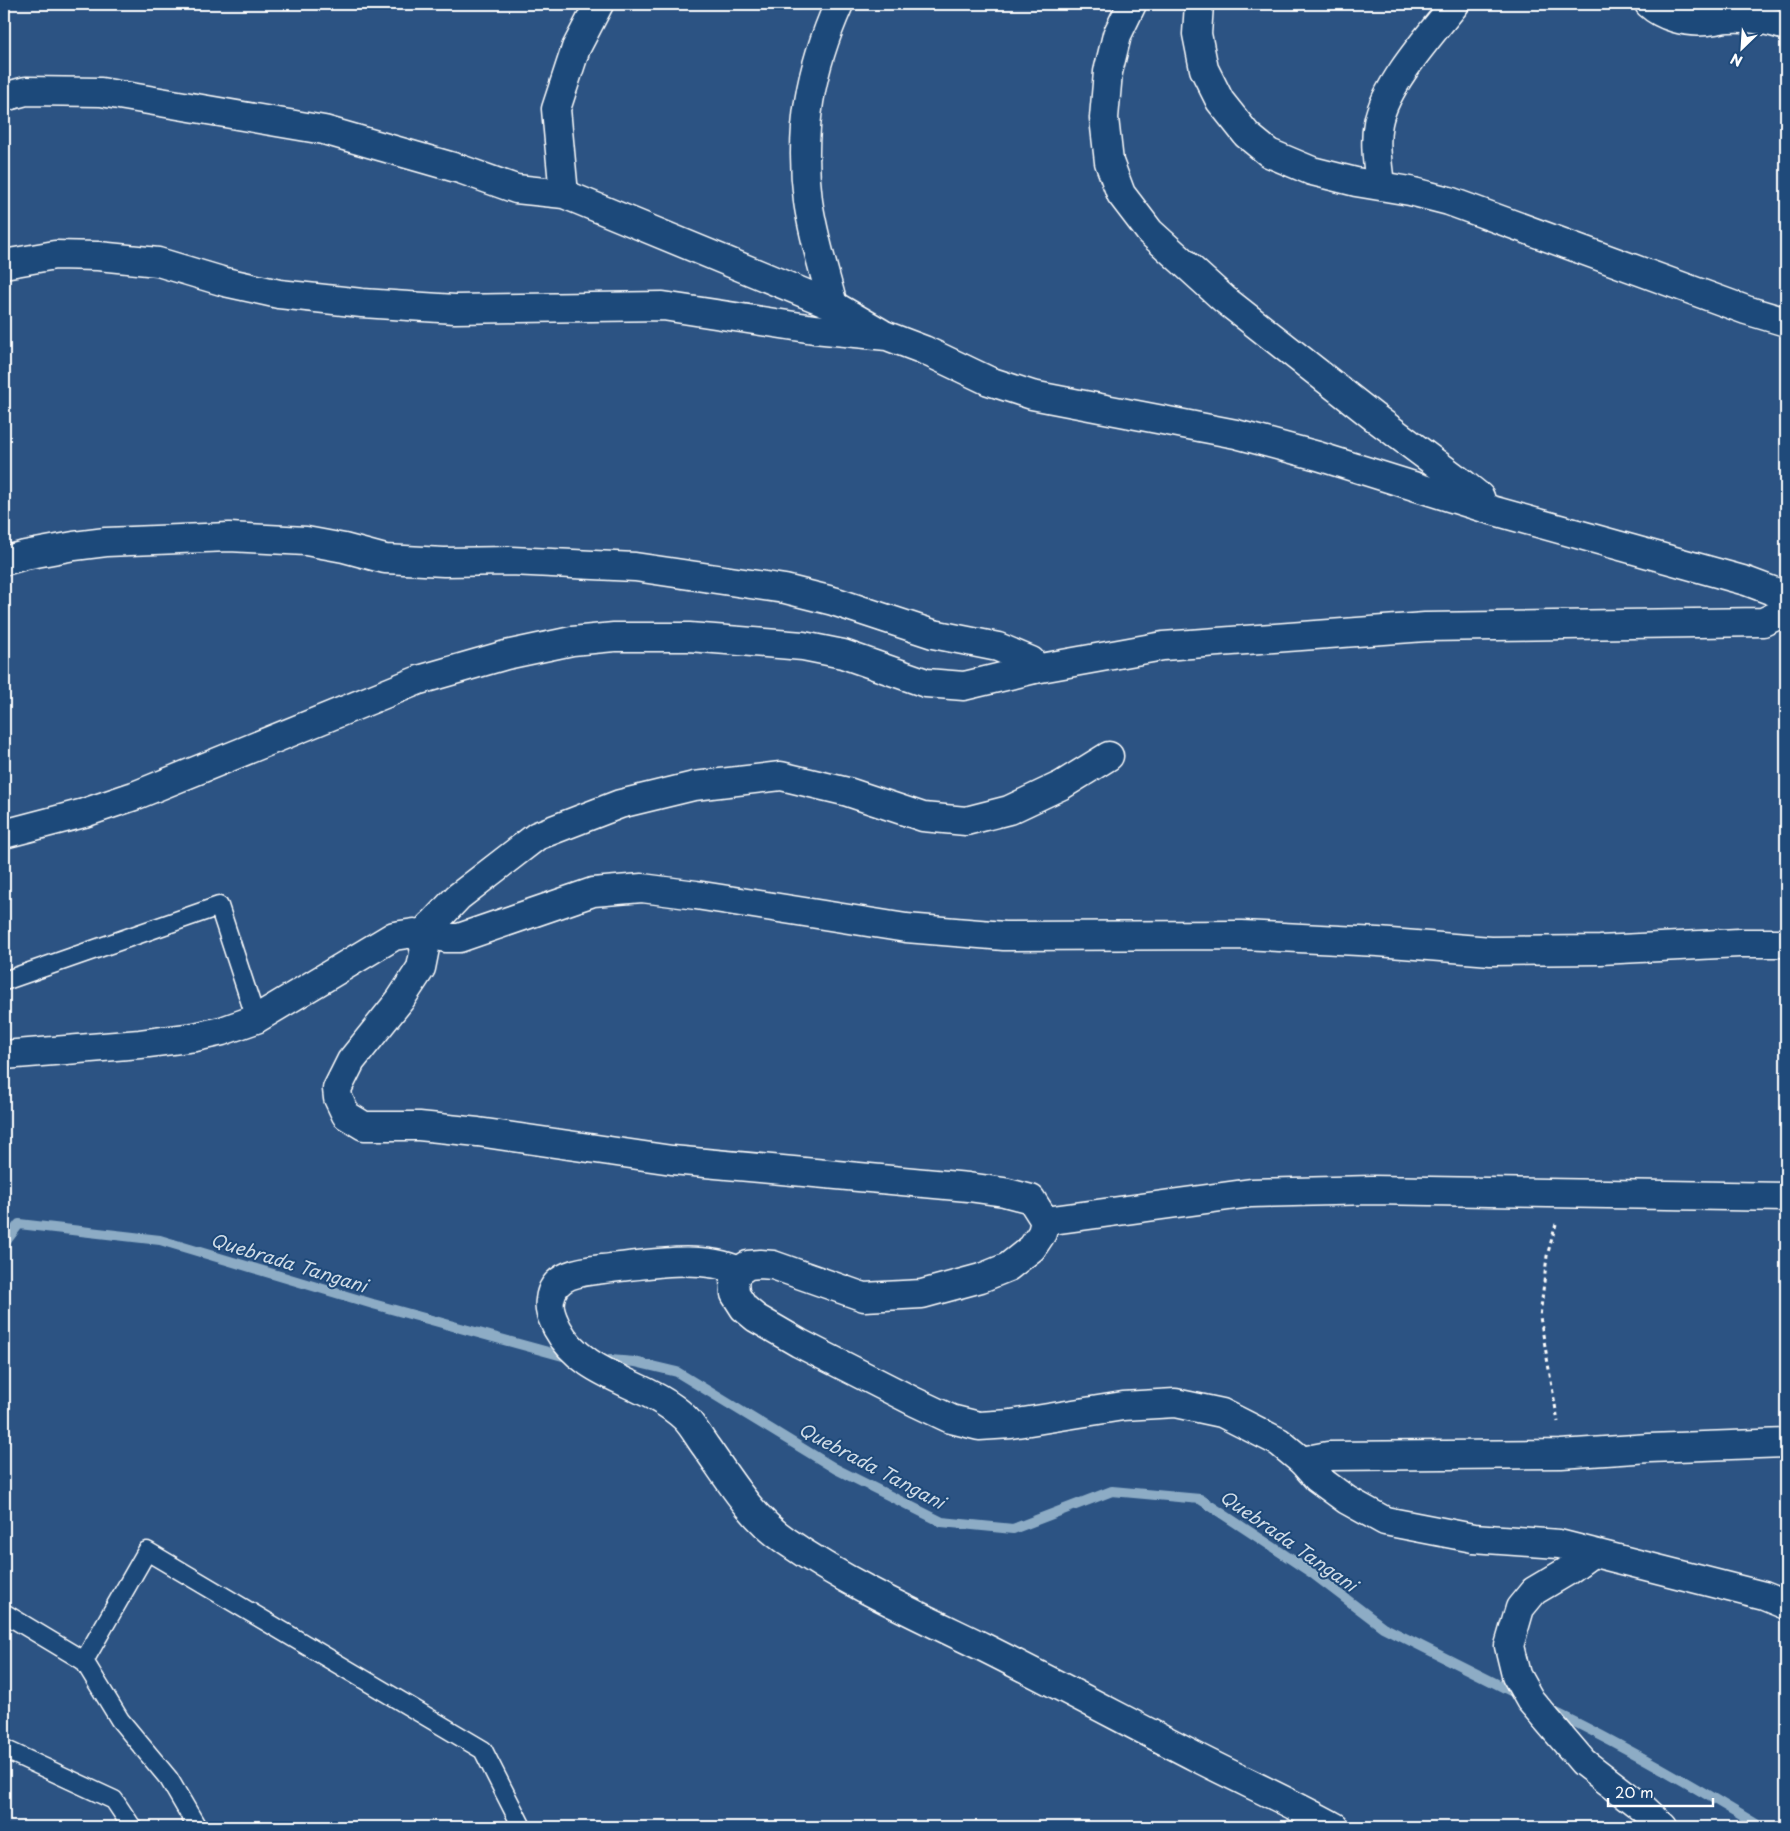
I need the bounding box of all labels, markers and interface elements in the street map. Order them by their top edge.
north arrow [1718,22,1768,72]
text: N [1727,48,1746,72]
water label: Quebrada Tangani [207,1225,373,1299]
water label: Quebrada Tangani [794,1415,952,1516]
water label: Quebrada Tangani [1215,1482,1365,1599]
scale bar [1608,1776,1712,1808]
text: 20 m [1615,1780,1654,1803]

